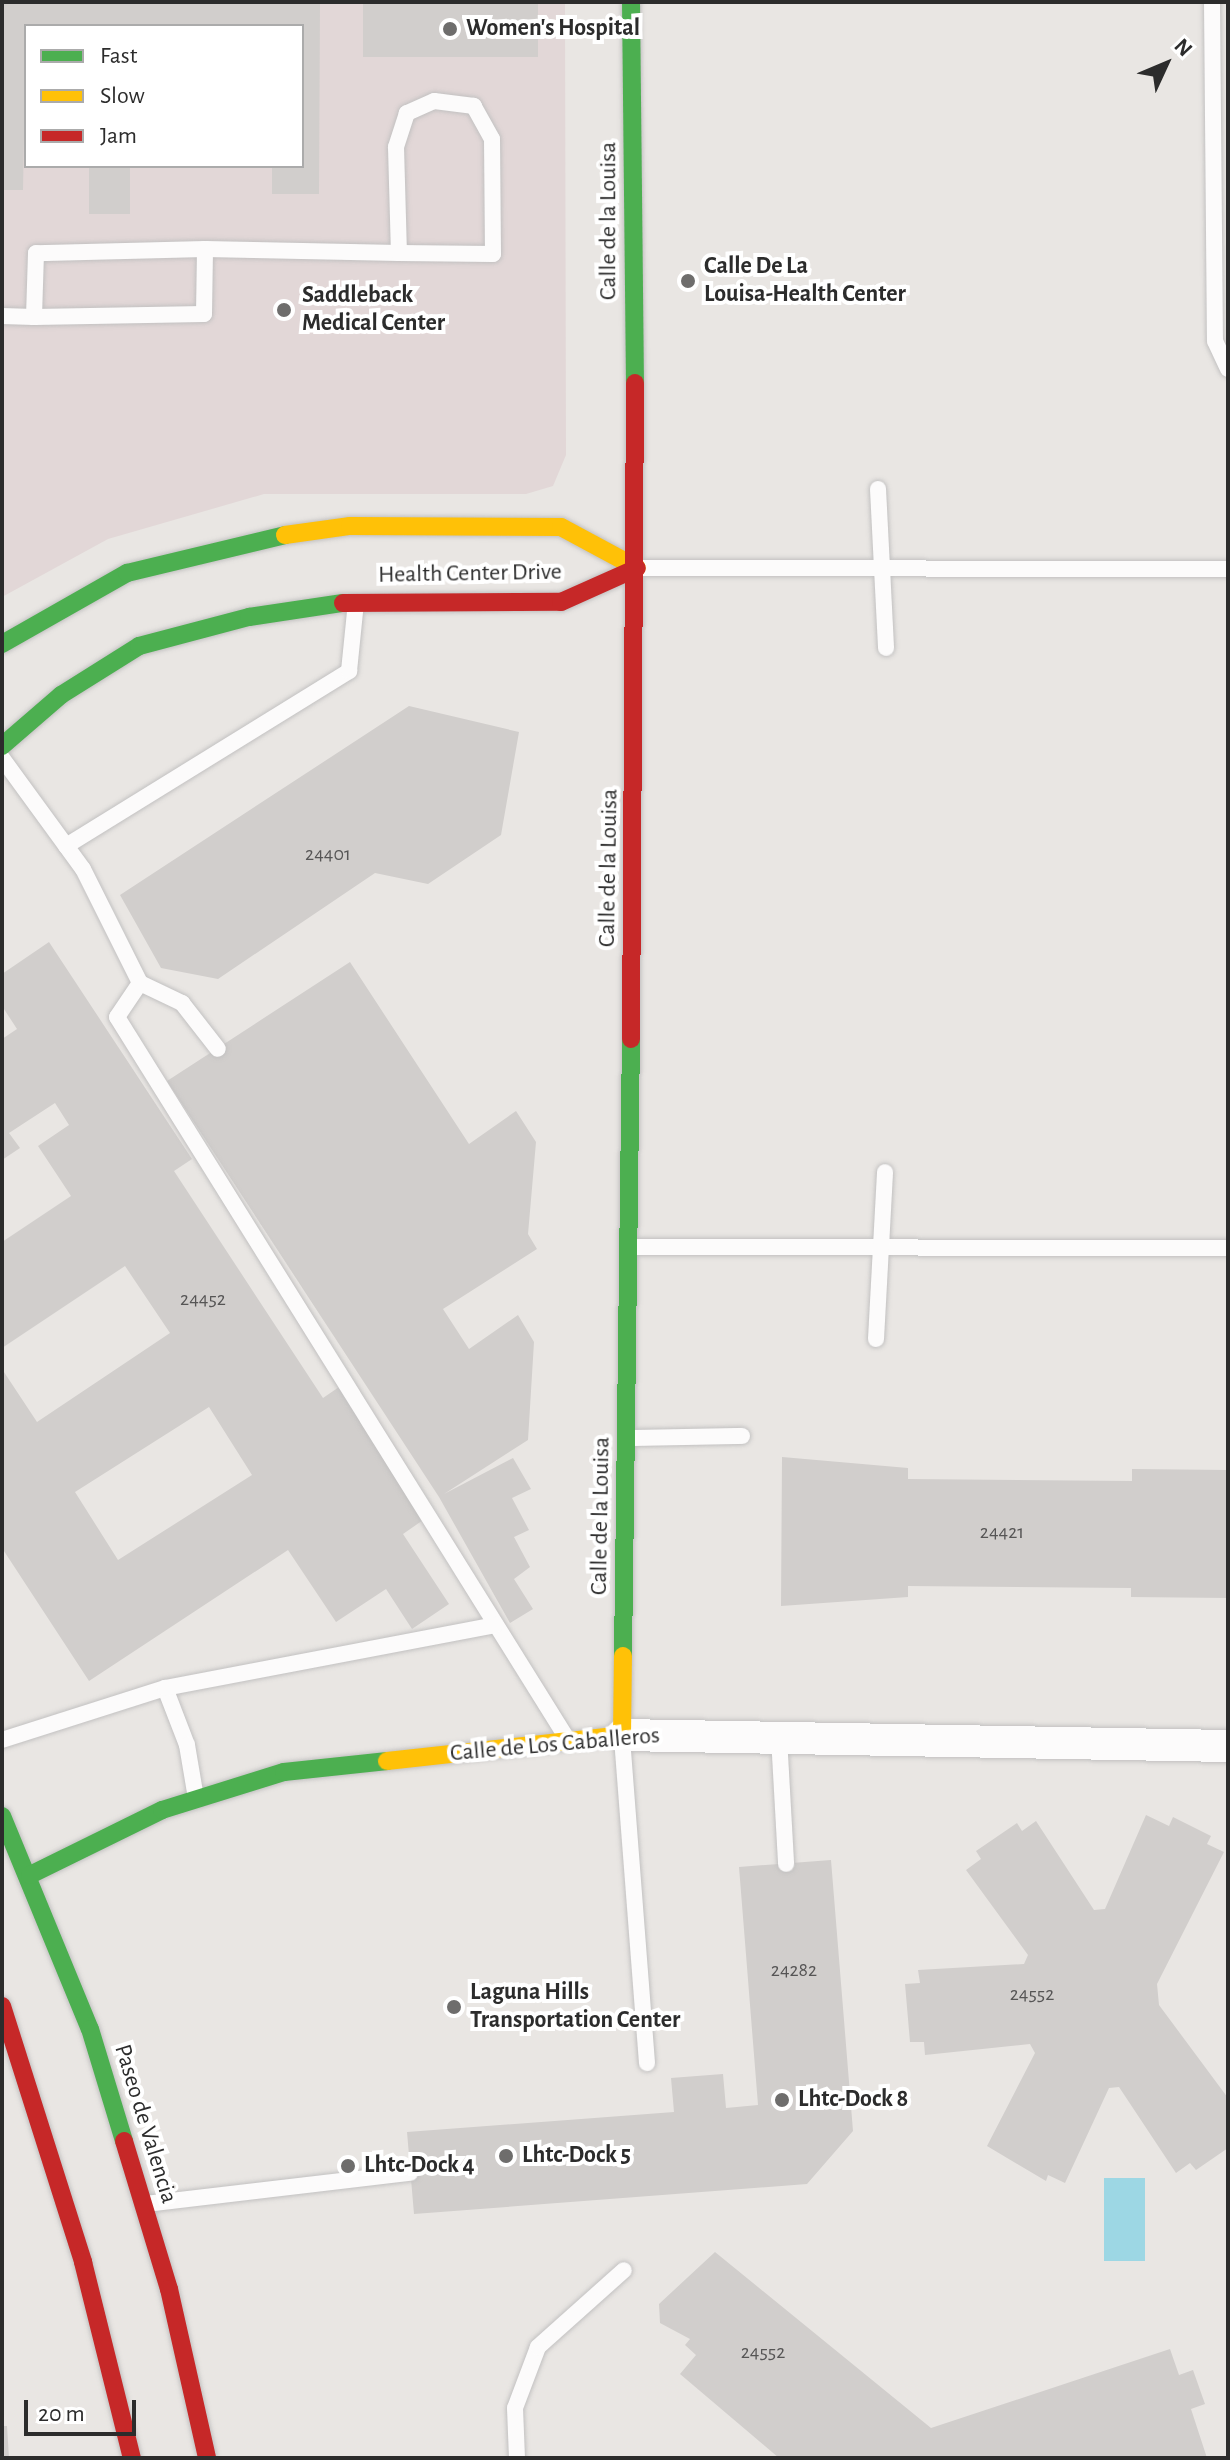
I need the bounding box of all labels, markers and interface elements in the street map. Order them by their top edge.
place label: Women's Hospital [466,15,640,43]
marker: Women's Hospital [441,20,459,38]
legend [24,24,304,168]
north arrow [1126,24,1206,104]
text: N [1170,34,1196,60]
text: Fast [100,44,137,68]
text: Slow [100,84,145,108]
text: Jam [100,124,137,148]
street label: Calle de la Louisa [595,142,623,300]
place label: Calle De La Louisa-Health Center [704,253,906,309]
marker: Calle De La Louisa-Health Center [679,272,697,290]
place label: Saddleback Medical Center [302,282,445,338]
marker: Saddleback Medical Center [273,299,295,321]
street label: Health Center Drive [378,558,562,590]
street label: Calle de la Louisa [593,789,625,947]
house number: 24401 [305,842,351,866]
house number: 24452 [180,1287,226,1311]
street label: Calle de la Louisa [585,1437,617,1595]
house number: 24421 [980,1520,1024,1544]
street label: Calle de Los Caballeros [449,1721,661,1769]
house number: 24282 [771,1958,817,1982]
place label: Laguna Hills Transportation Center [470,1979,680,2035]
house number: 24552 [1010,1982,1054,2006]
marker: Laguna Hills Transportation Center [445,1998,463,2016]
street label: Paseo de Valencia [107,2041,183,2207]
place label: Lhtc-Dock 8 [798,2086,908,2114]
marker: Lhtc-Dock 8 [773,2091,791,2109]
place label: Lhtc-Dock 5 [522,2142,631,2170]
marker: Lhtc-Dock 5 [497,2147,515,2165]
place label: Lhtc-Dock 4 [364,2152,475,2180]
marker: Lhtc-Dock 4 [339,2157,357,2175]
house number: 24552 [741,2340,785,2364]
scale bar [28,2384,140,2434]
text: 20 m [38,2402,85,2426]

